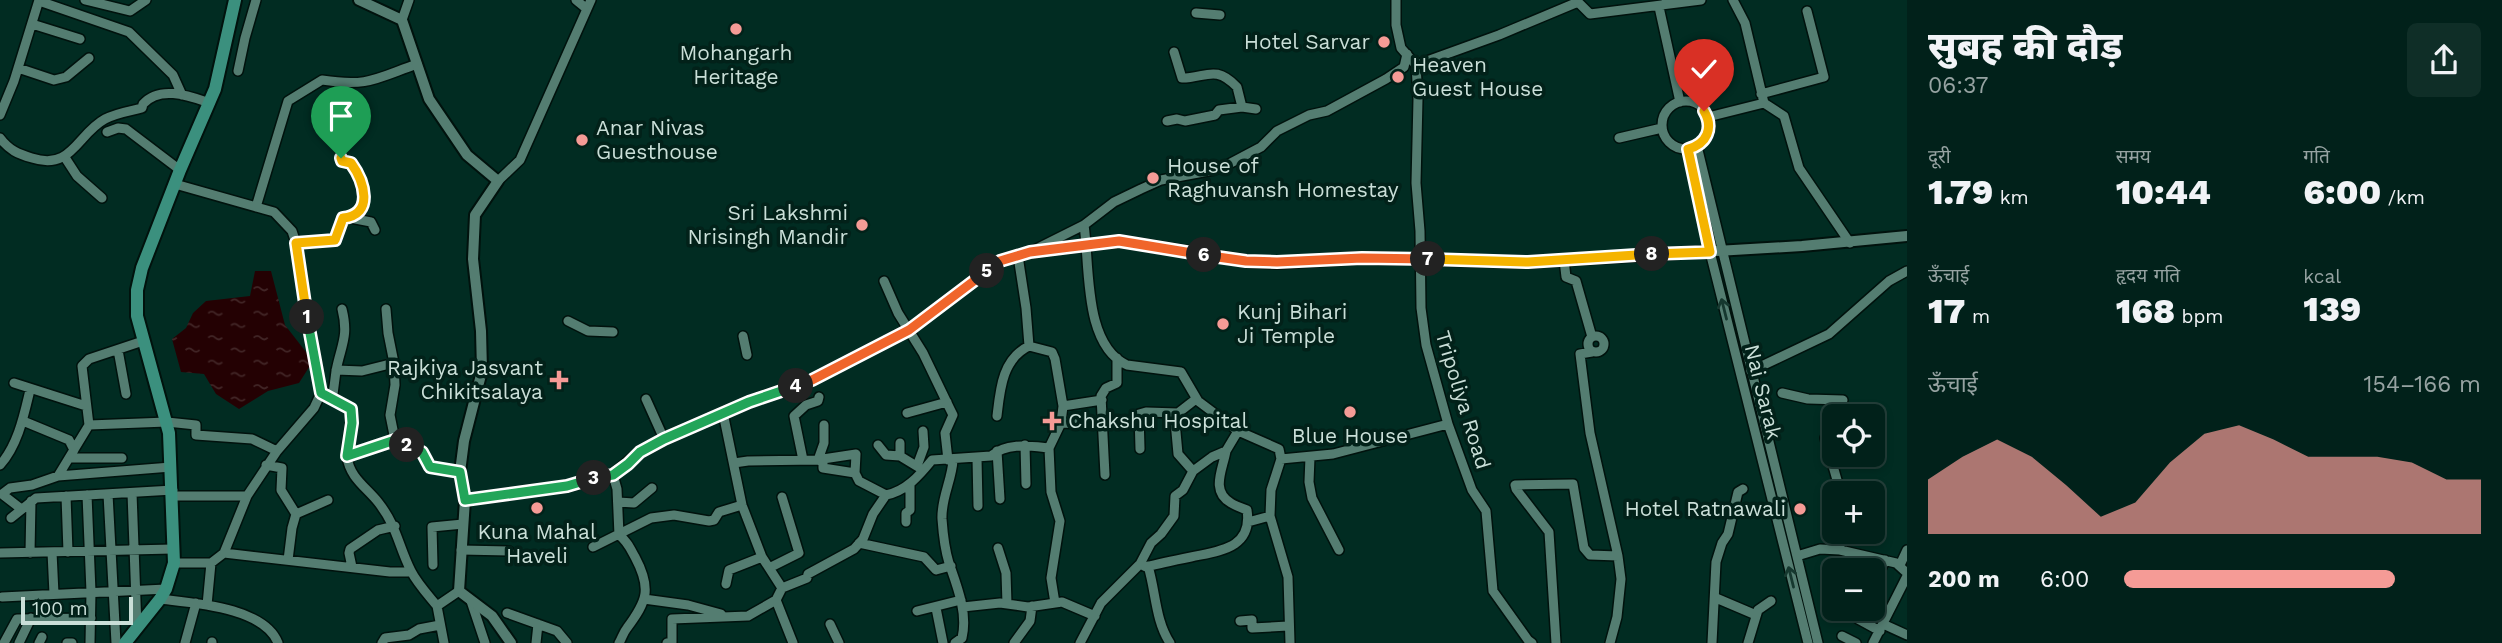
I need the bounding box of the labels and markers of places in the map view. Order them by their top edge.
marker: Mohangarh Heritage [728,21,744,37]
place label: Hotel Sarvar [1244,29,1370,54]
marker: Hotel Sarvar [1376,34,1392,50]
pin [1674,39,1734,111]
place label: Mohangarh Heritage [680,40,792,89]
place label: Heaven Guest House [1412,52,1543,101]
marker: Heaven Guest House [1390,69,1406,85]
pin [311,86,371,158]
place label: Anar Nivas Guesthouse [596,115,718,164]
marker: Anar Nivas Guesthouse [574,132,590,148]
place label: House of Raghuvansh Homestay [1167,153,1399,202]
marker: House of Raghuvansh Homestay [1145,170,1161,186]
place label: Sri Lakshmi Nrisingh Mandir [688,200,848,249]
marker: Sri Lakshmi Nrisingh Mandir [854,217,870,233]
pin: 8 [1634,236,1670,272]
pin: 6 [1186,238,1222,272]
pin: 7 [1410,242,1446,276]
pin: 5 [970,254,1004,288]
place label: Kunj Bihari Ji Temple [1237,299,1347,348]
pin: 1 [290,300,324,334]
marker: Kunj Bihari Ji Temple [1215,316,1231,332]
place label: Rajkiya Jasvant Chikitsalaya [387,355,543,404]
pin: 4 [778,368,814,404]
marker: Rajkiya Jasvant Chikitsalaya [549,370,569,390]
marker: Blue House [1342,404,1358,420]
place label: Chakshu Hospital [1068,408,1249,433]
marker: Chakshu Hospital [1042,411,1062,431]
place label: Blue House [1292,423,1408,448]
pin: 2 [390,428,424,462]
pin: 3 [576,461,612,496]
place label: Hotel Ratnawali [1624,496,1786,521]
marker: Kuna Mahal Haveli [529,500,545,516]
marker: Hotel Ratnawali [1792,501,1808,517]
place label: Kuna Mahal Haveli [478,519,597,568]

